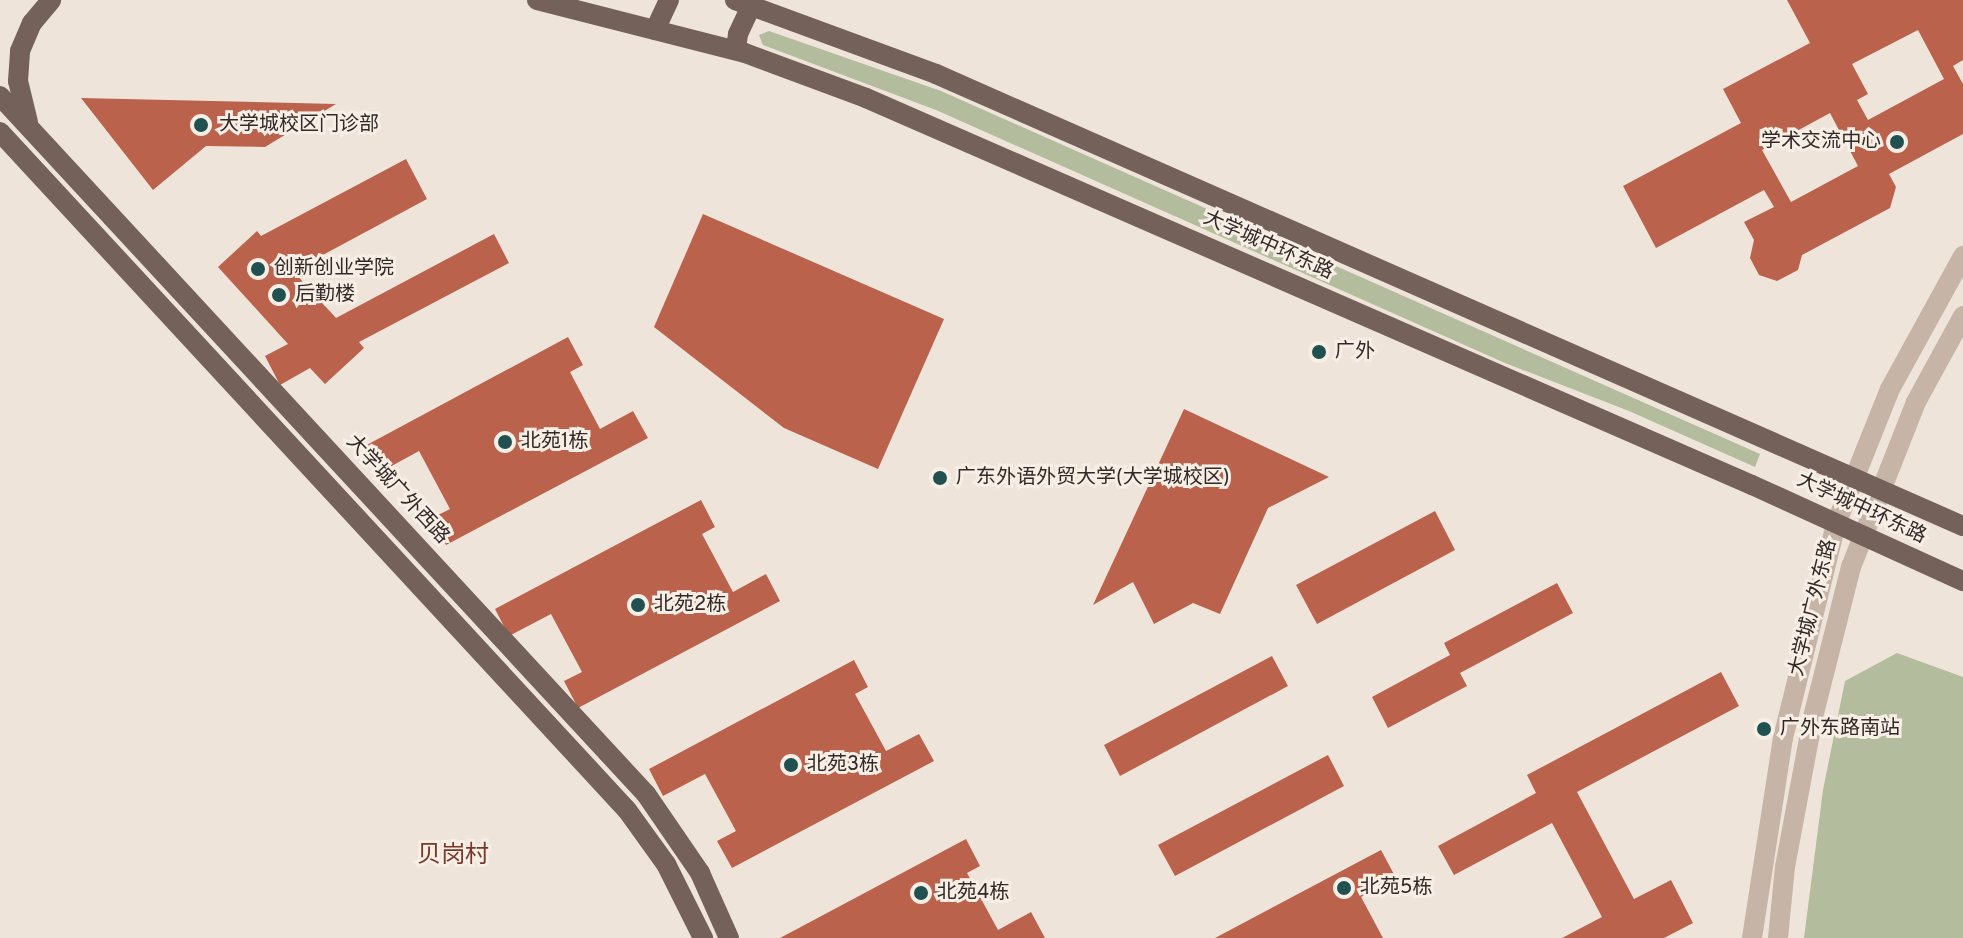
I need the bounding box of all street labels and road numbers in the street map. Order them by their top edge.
street label: 大学城中环东路 [1199,207,1337,285]
street label: 大学城广外西路 [340,431,454,549]
street label: 大学城中环东路 [1792,469,1930,549]
street label: 大学城广外东路 [1785,537,1843,679]

